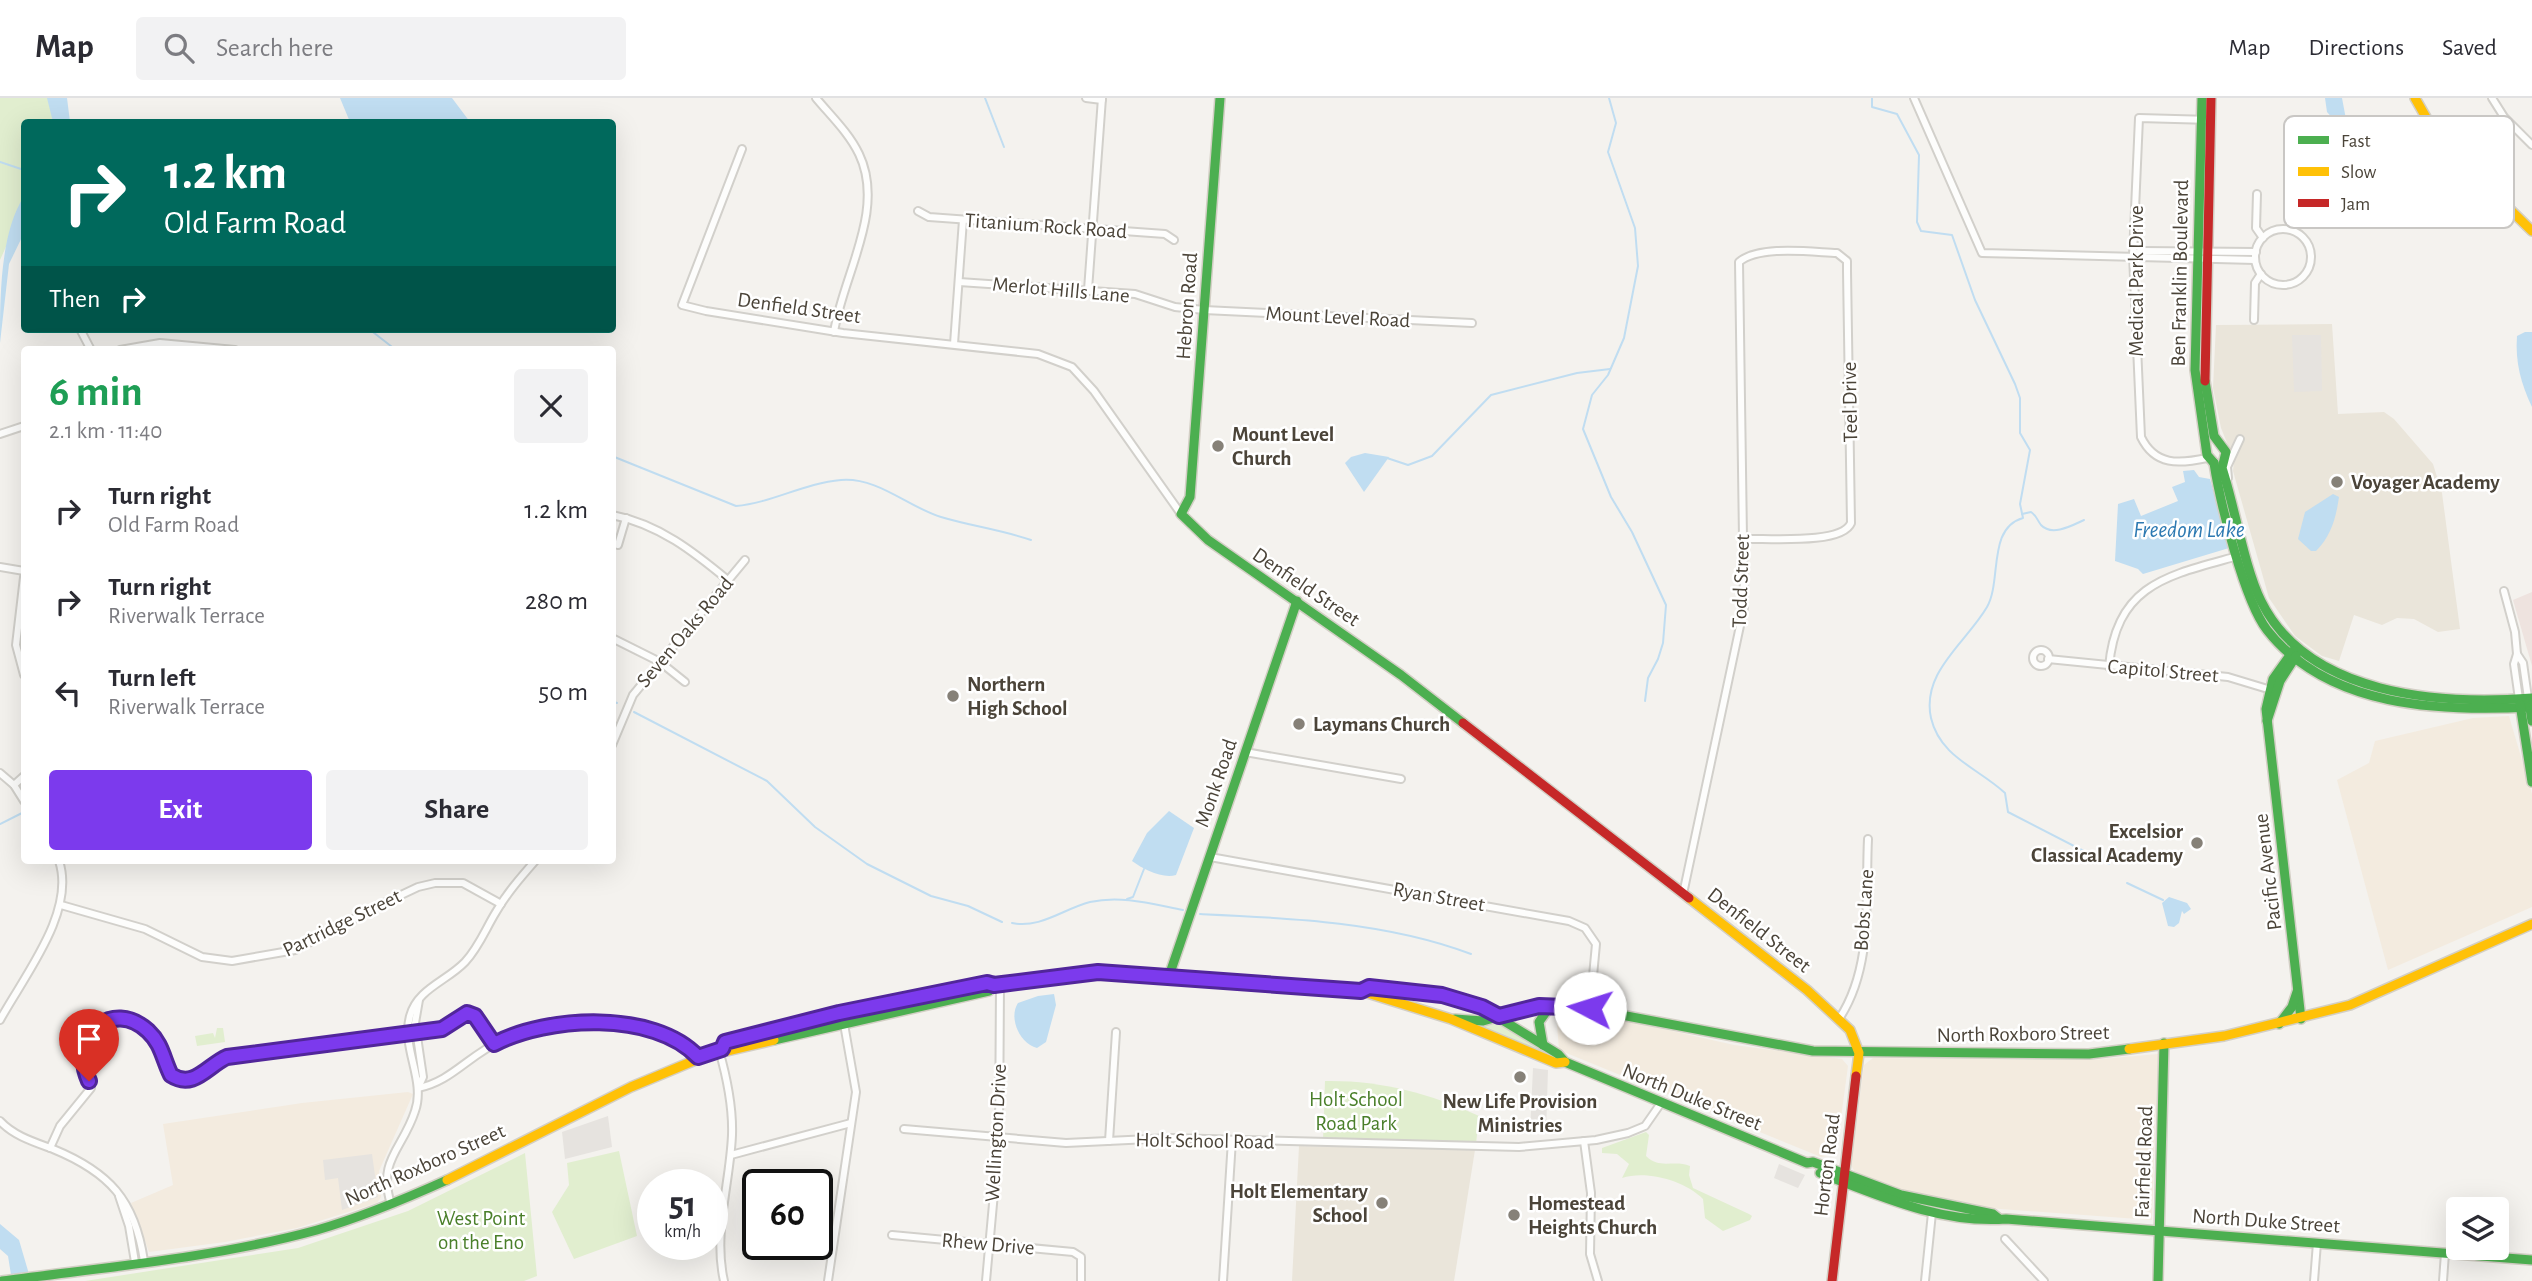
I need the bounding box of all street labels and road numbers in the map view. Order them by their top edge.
street label: Ben Franklin Boulevard [2168,179,2192,367]
street label: Medical Park Drive [2126,205,2147,357]
street label: Titanium Rock Road [964,210,1128,242]
street label: Hebron Road [1173,252,1201,360]
street label: Merlot Hills Lane [991,274,1131,306]
street label: Denfield Street [736,289,862,327]
street label: Mount Level Road [1265,303,1411,331]
street label: Teel Drive [1839,362,1861,442]
street label: Todd Street [1729,533,1753,628]
street label: Denfield Street [1249,544,1364,631]
street label: Seven Oaks Road [633,573,737,691]
street label: Capitol Street [2107,656,2220,686]
street label: Monk Road [1191,736,1241,830]
street label: Pacific Avenue [2250,812,2286,932]
street label: Bobs Lane [1851,868,1877,952]
street label: Ryan Street [1391,879,1487,915]
street label: Denfield Street [1704,883,1815,977]
street label: Partridge Street [279,885,405,961]
street label: North Roxboro Street [1936,1022,2110,1046]
street label: North Duke Street [1619,1060,1765,1135]
street label: Wellington Drive [982,1063,1010,1203]
street label: Fairfield Road [2132,1105,2156,1219]
street label: Horton Road [1810,1112,1844,1218]
street label: North Roxboro Street [342,1120,508,1210]
street label: Holt School Road [1135,1129,1275,1153]
street label: North Duke Street [2191,1205,2341,1237]
street label: Rhew Drive [941,1229,1035,1259]

